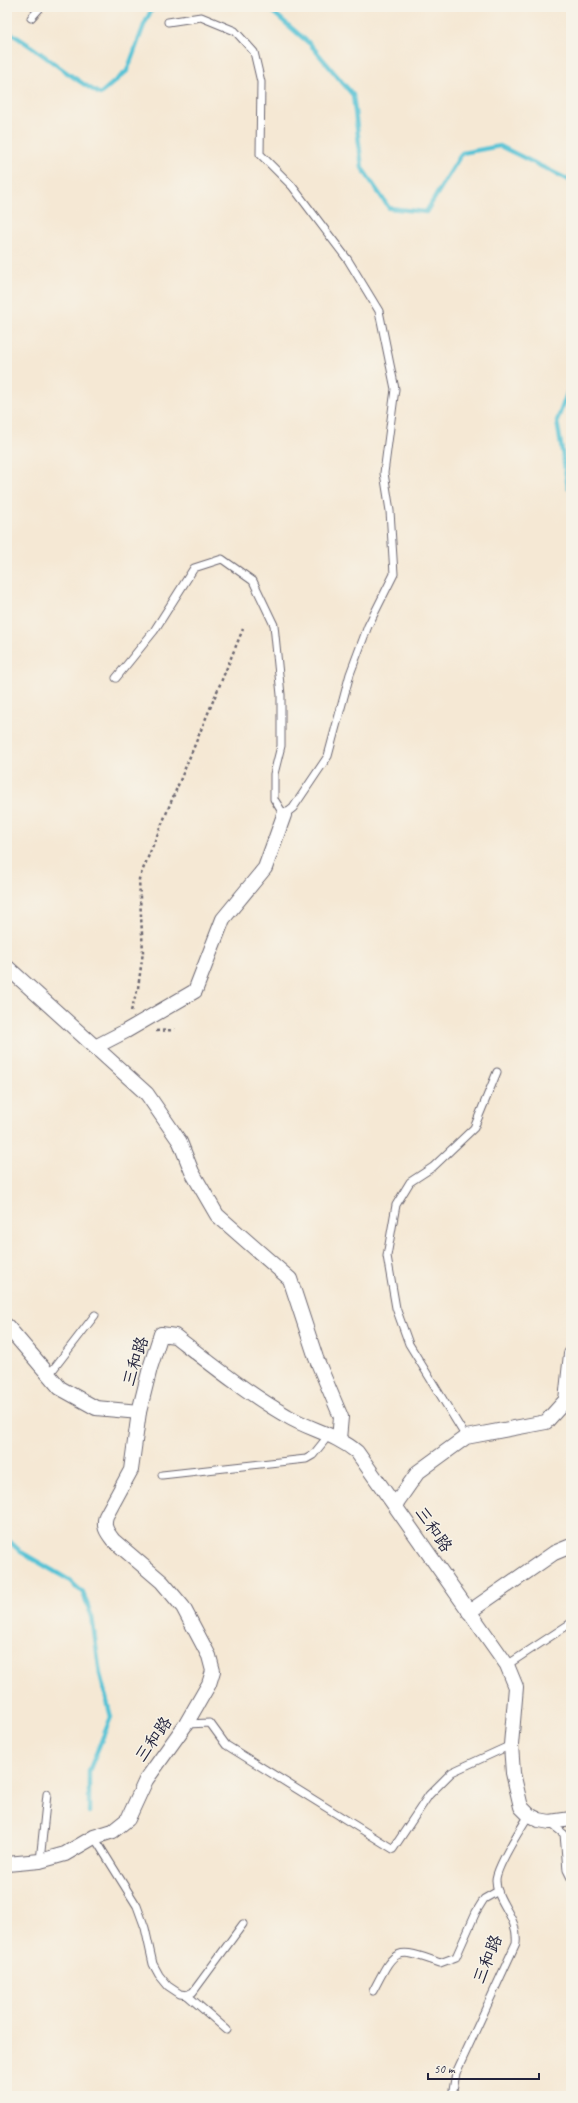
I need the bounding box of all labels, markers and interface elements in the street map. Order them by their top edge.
street label: 三和路 [118,1334,153,1389]
street label: 三和路 [410,1502,457,1556]
street label: 三和路 [130,1712,177,1766]
street label: 三和路 [468,1932,507,1987]
scale bar [428,2055,539,2081]
text: 50 m [434,2061,456,2077]

